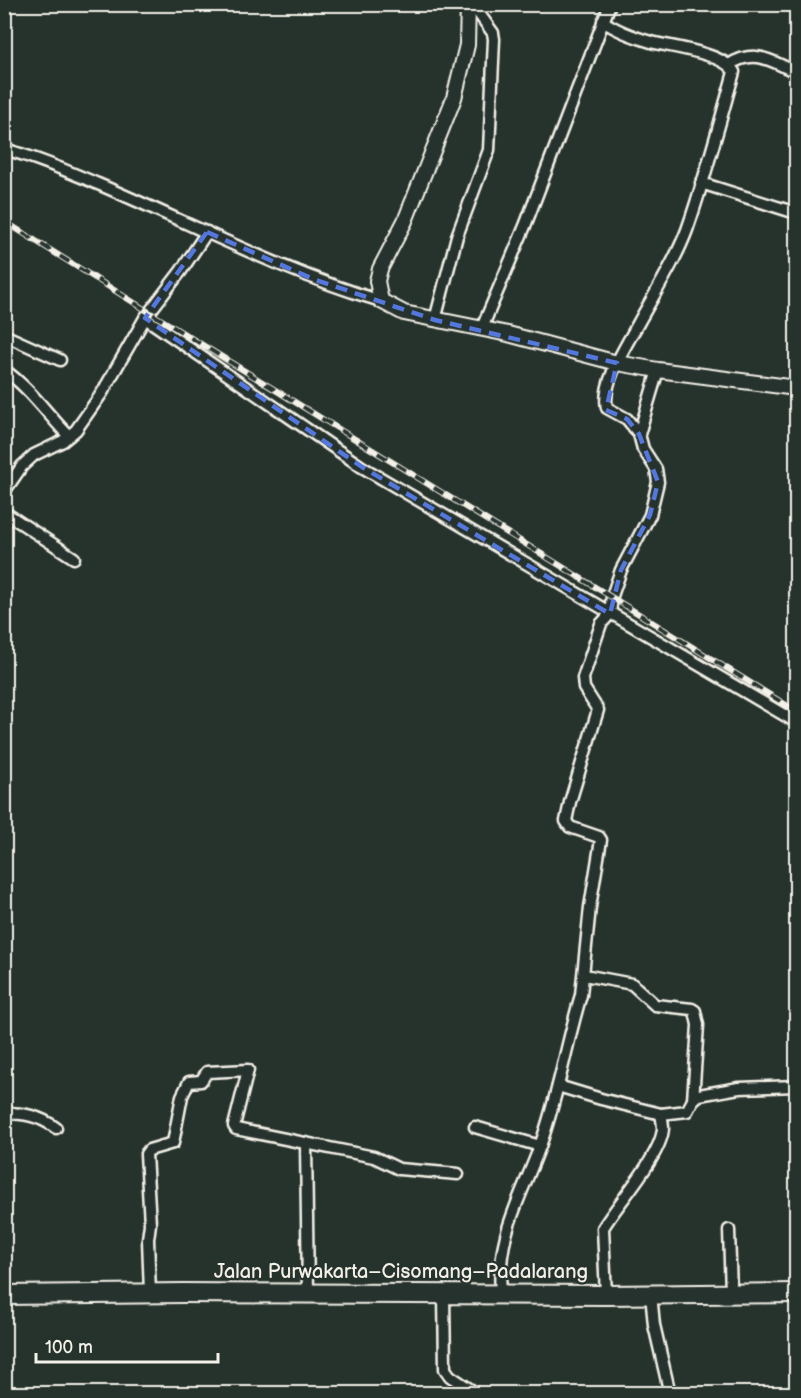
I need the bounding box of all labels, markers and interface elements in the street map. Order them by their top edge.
street label: Jalan Purwakarta–Cisomang–Padalarang [214,1260,588,1284]
scale bar [36,1326,218,1364]
text: 100 m [45,1337,93,1358]

